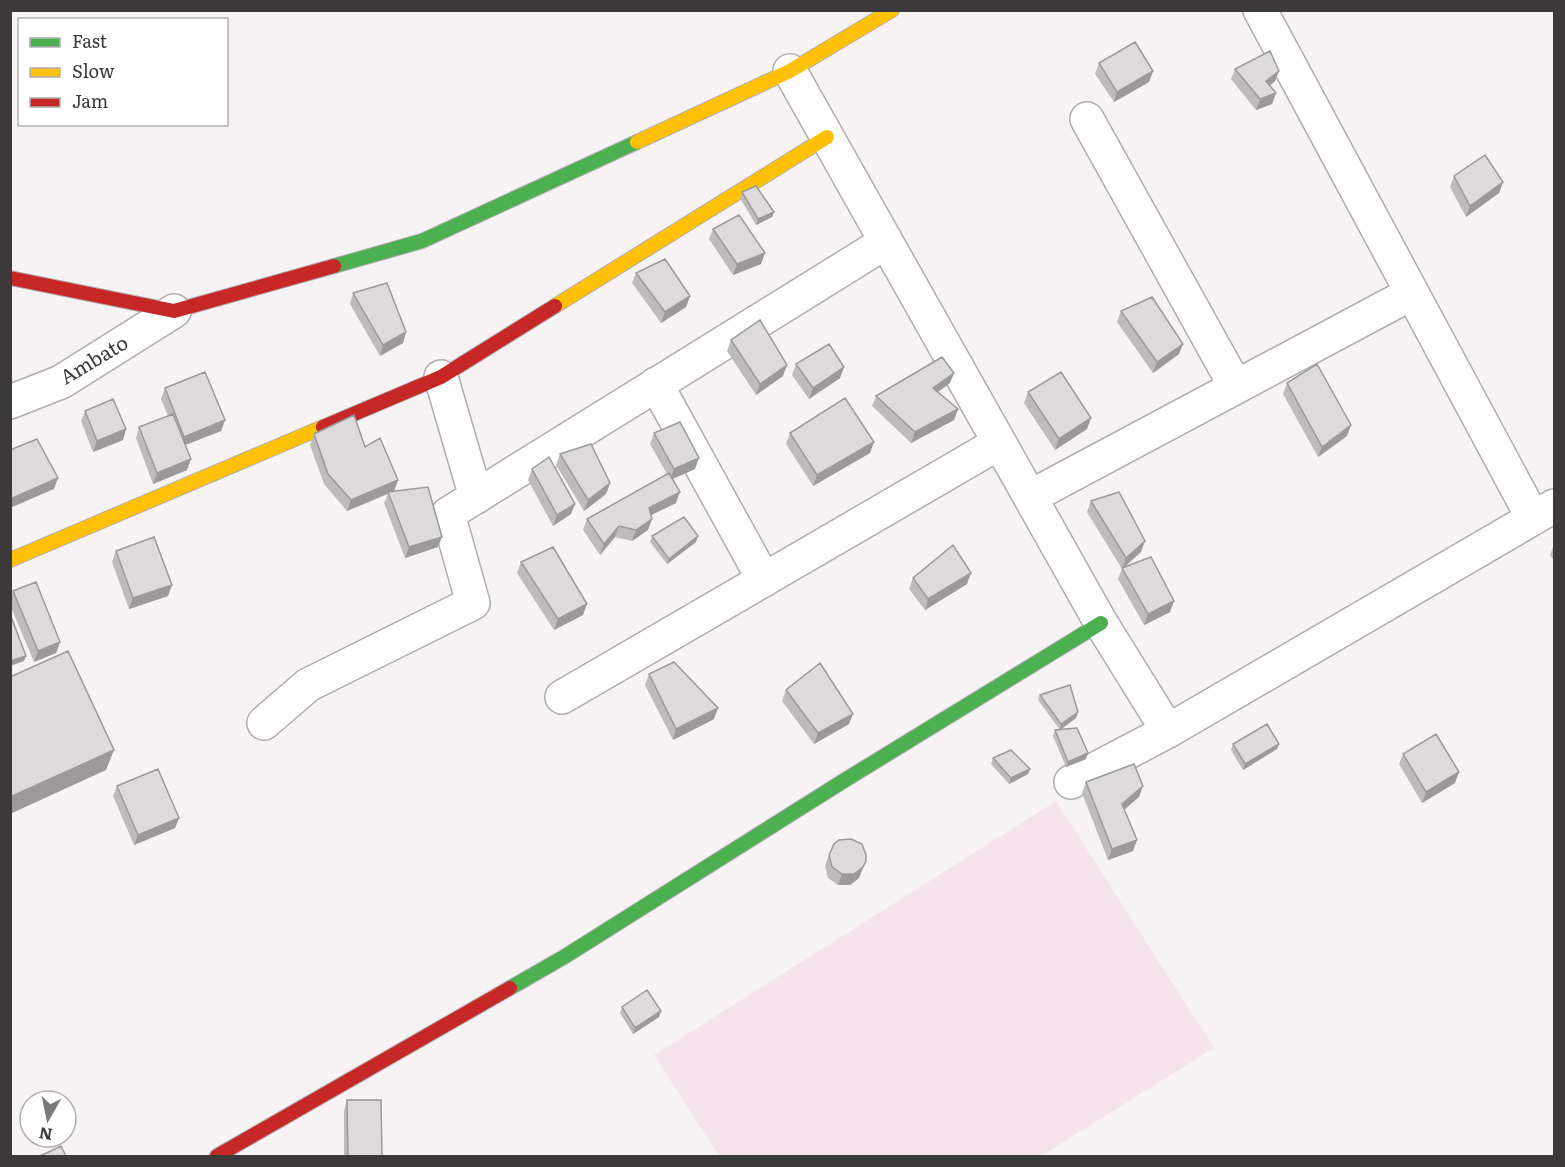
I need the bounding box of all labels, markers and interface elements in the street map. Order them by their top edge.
legend [18,18,228,126]
text: Fast [72,27,108,54]
text: Slow [72,57,115,84]
text: Jam [72,87,108,114]
street label: Ambato [53,326,133,390]
north arrow [18,1089,78,1149]
text: N [37,1122,54,1148]

